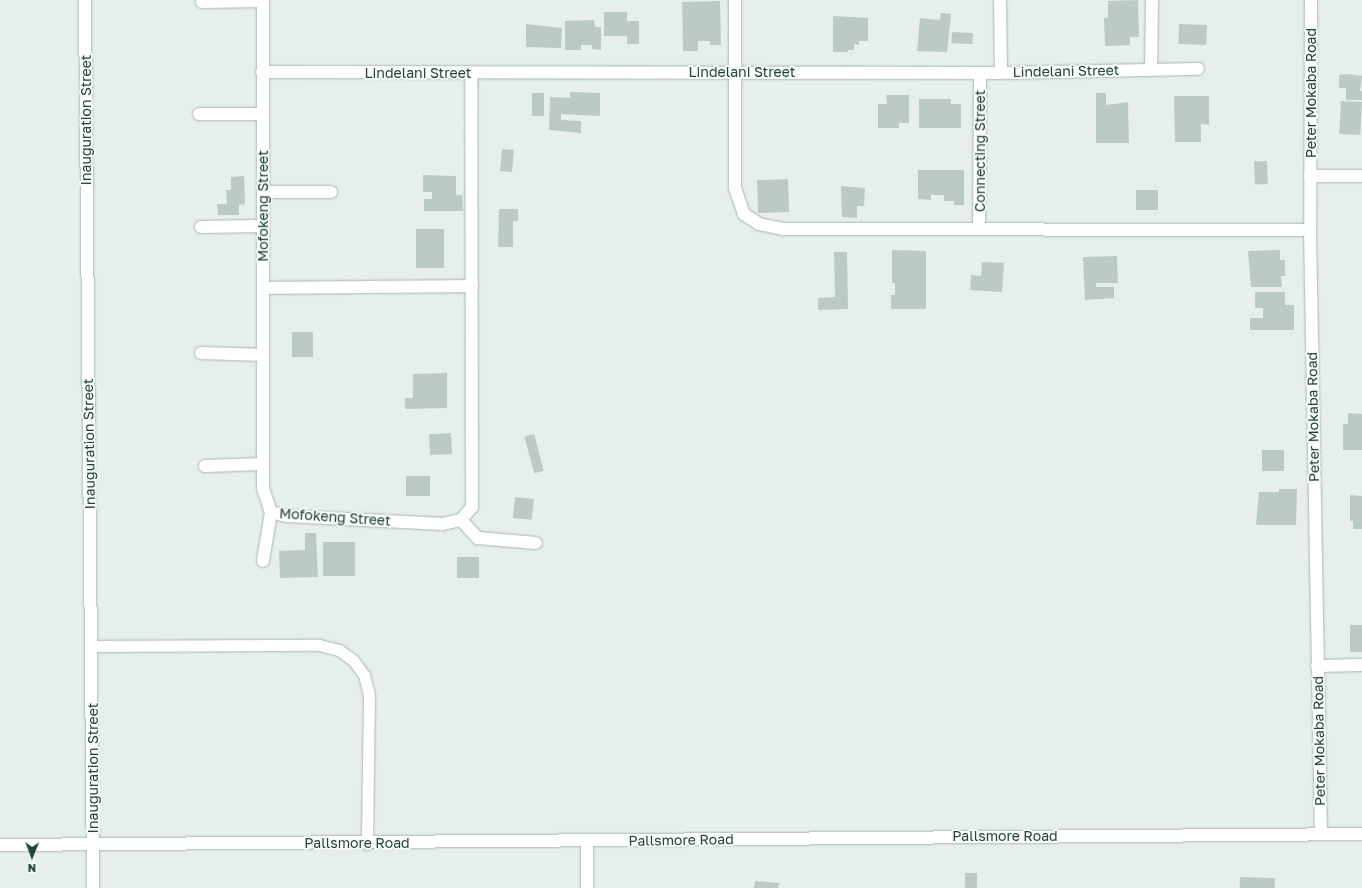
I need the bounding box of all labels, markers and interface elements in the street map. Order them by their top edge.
street label: Peter Mokaba Road [1303,28,1319,158]
street label: Inauguration Street [78,55,94,185]
street label: Lindelani Street [1012,62,1120,80]
street label: Lindelani Street [689,64,795,80]
street label: Lindelani Street [365,65,471,81]
street label: Connecting Street [972,90,988,212]
street label: Mofokeng Street [255,150,271,262]
street label: Peter Mokaba Road [1303,352,1323,482]
street label: Inauguration Street [79,378,99,510]
street label: Mofokeng Street [279,505,391,529]
street label: Peter Mokaba Road [1309,676,1329,806]
street label: Inauguration Street [85,703,101,833]
street label: Pallsmore Road [952,828,1058,844]
street label: Pallsmore Road [628,831,734,849]
street label: Pallsmore Road [304,835,410,851]
north arrow [12,836,52,876]
text: N [27,862,36,875]

